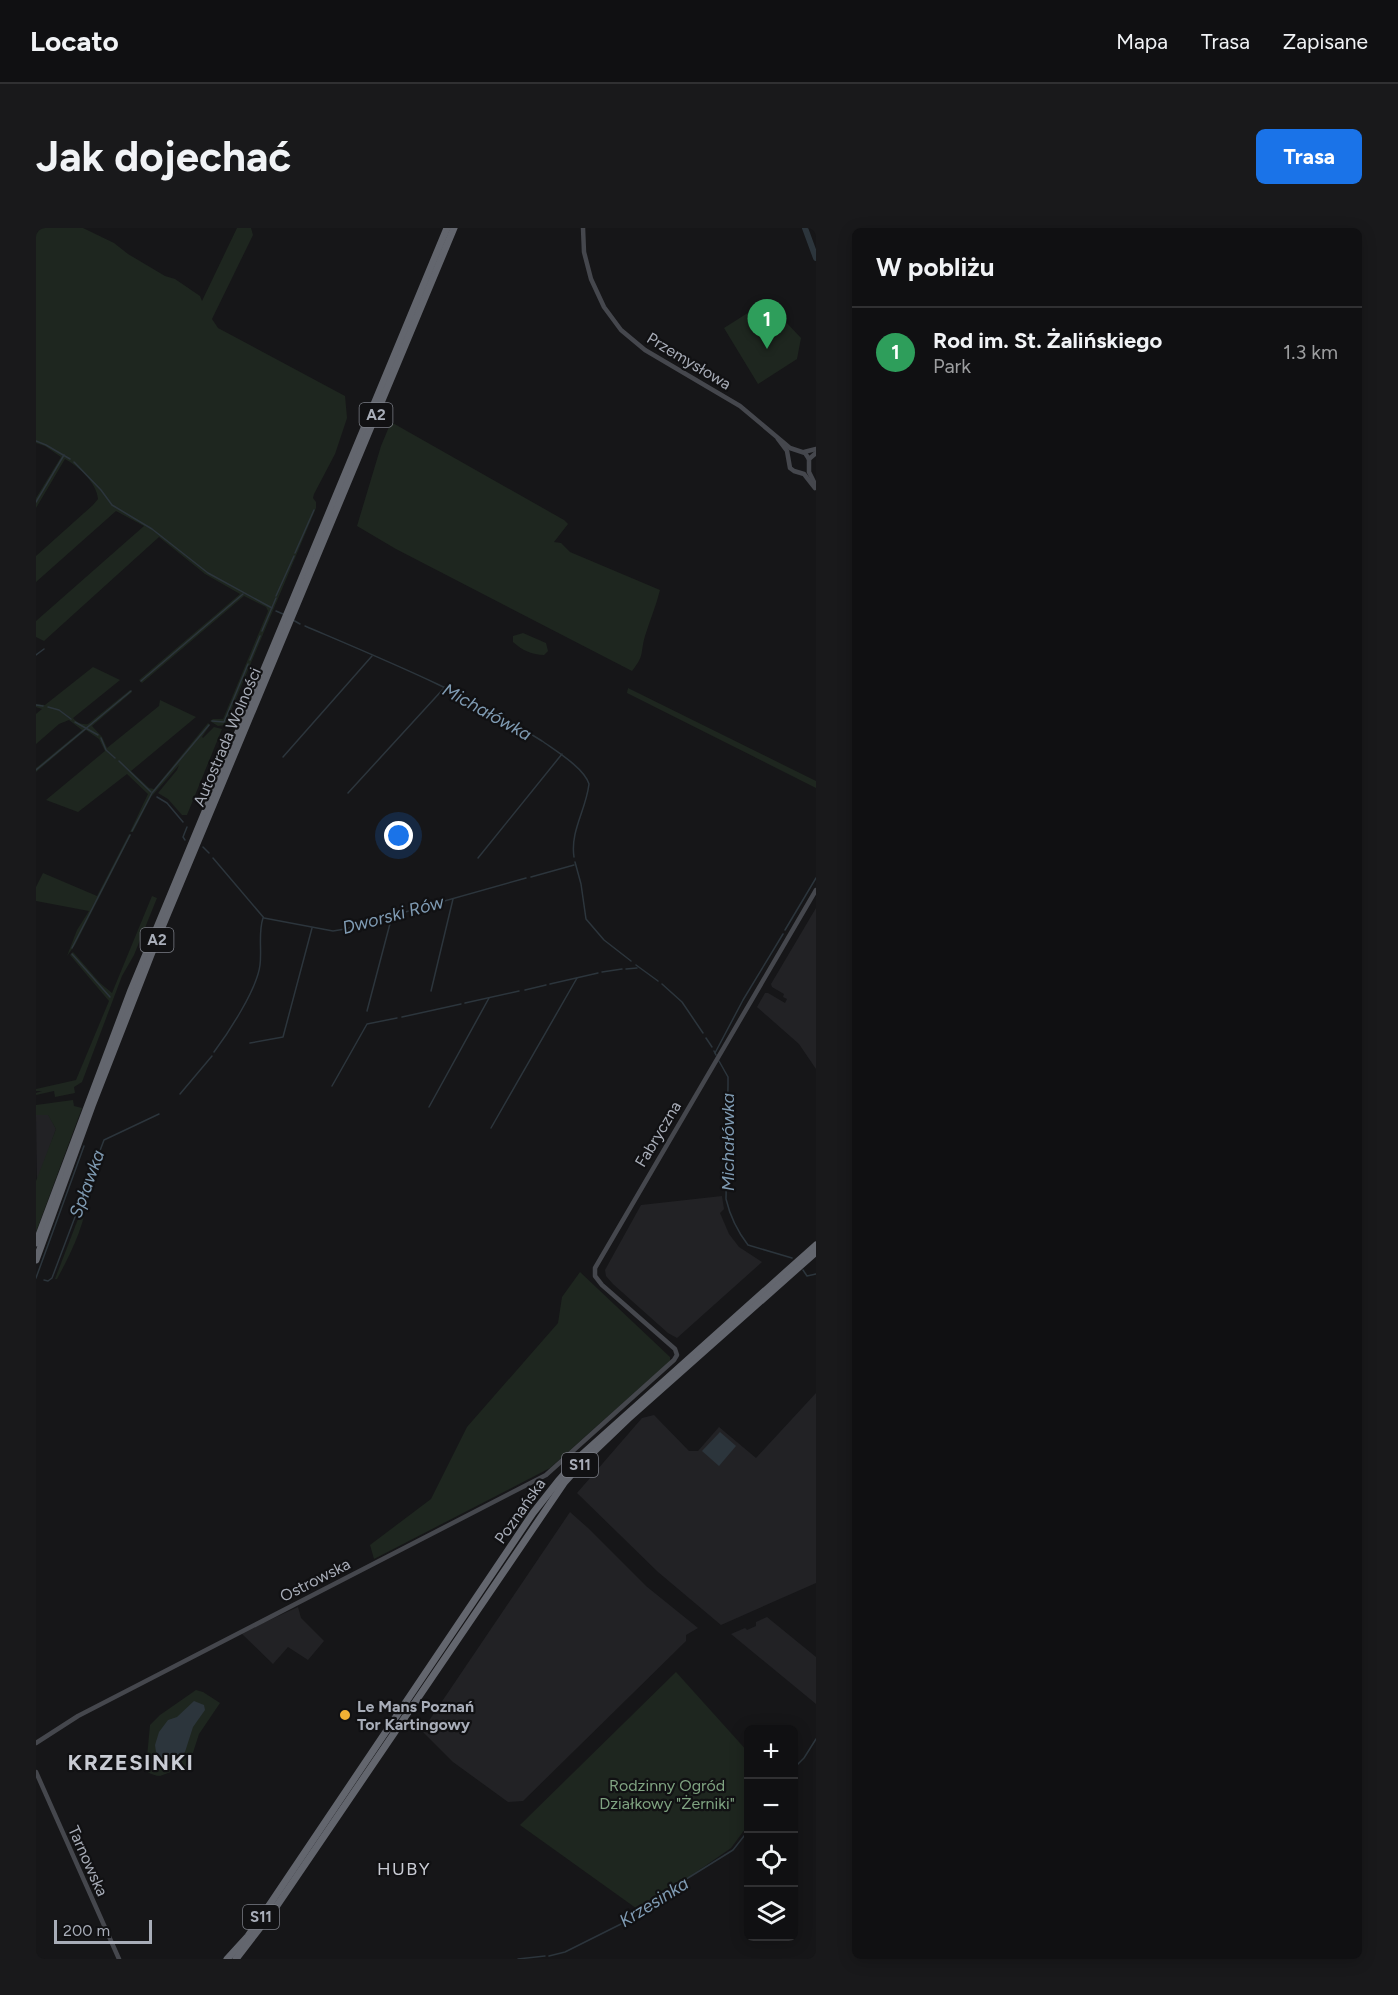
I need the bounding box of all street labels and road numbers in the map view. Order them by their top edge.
street label: Przemysłowa [644,328,734,394]
road number: A2 [360,403,392,427]
street label: Autostrada Wolności [189,665,265,809]
road number: A2 [140,928,174,952]
street label: Fabryczna [631,1098,685,1170]
road number: S11 [562,1453,598,1477]
street label: Poznańska [491,1475,549,1547]
street label: Ostrowska [277,1554,353,1606]
street label: Tarnowska [64,1823,112,1899]
road number: S11 [243,1905,279,1929]

